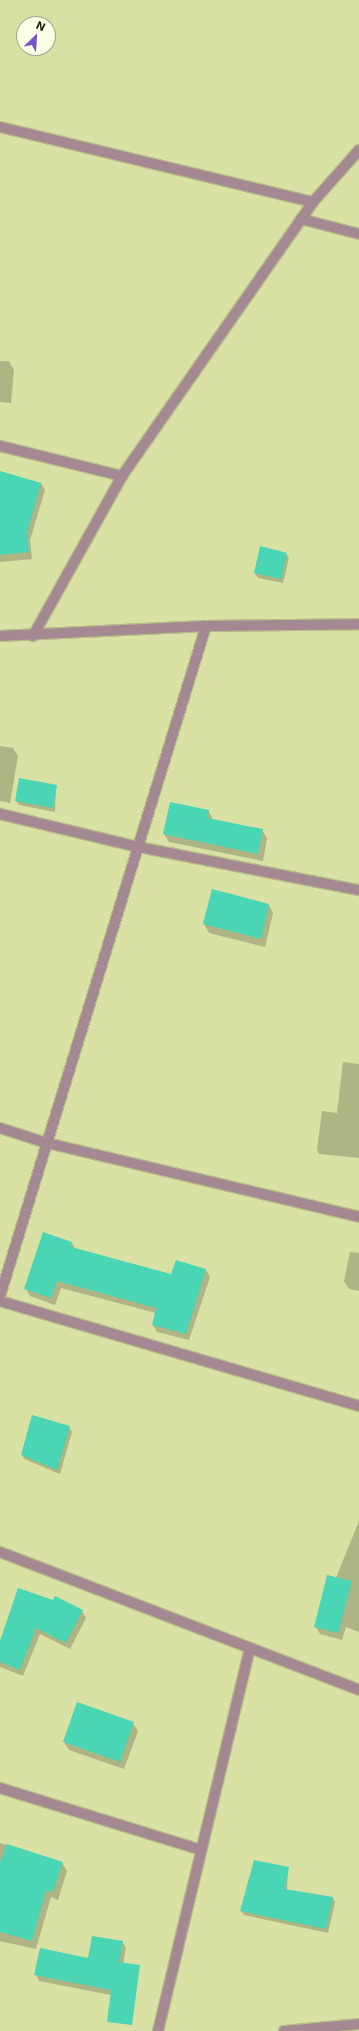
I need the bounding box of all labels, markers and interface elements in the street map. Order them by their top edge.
north arrow [16,16,56,56]
text: N [34,18,47,34]

